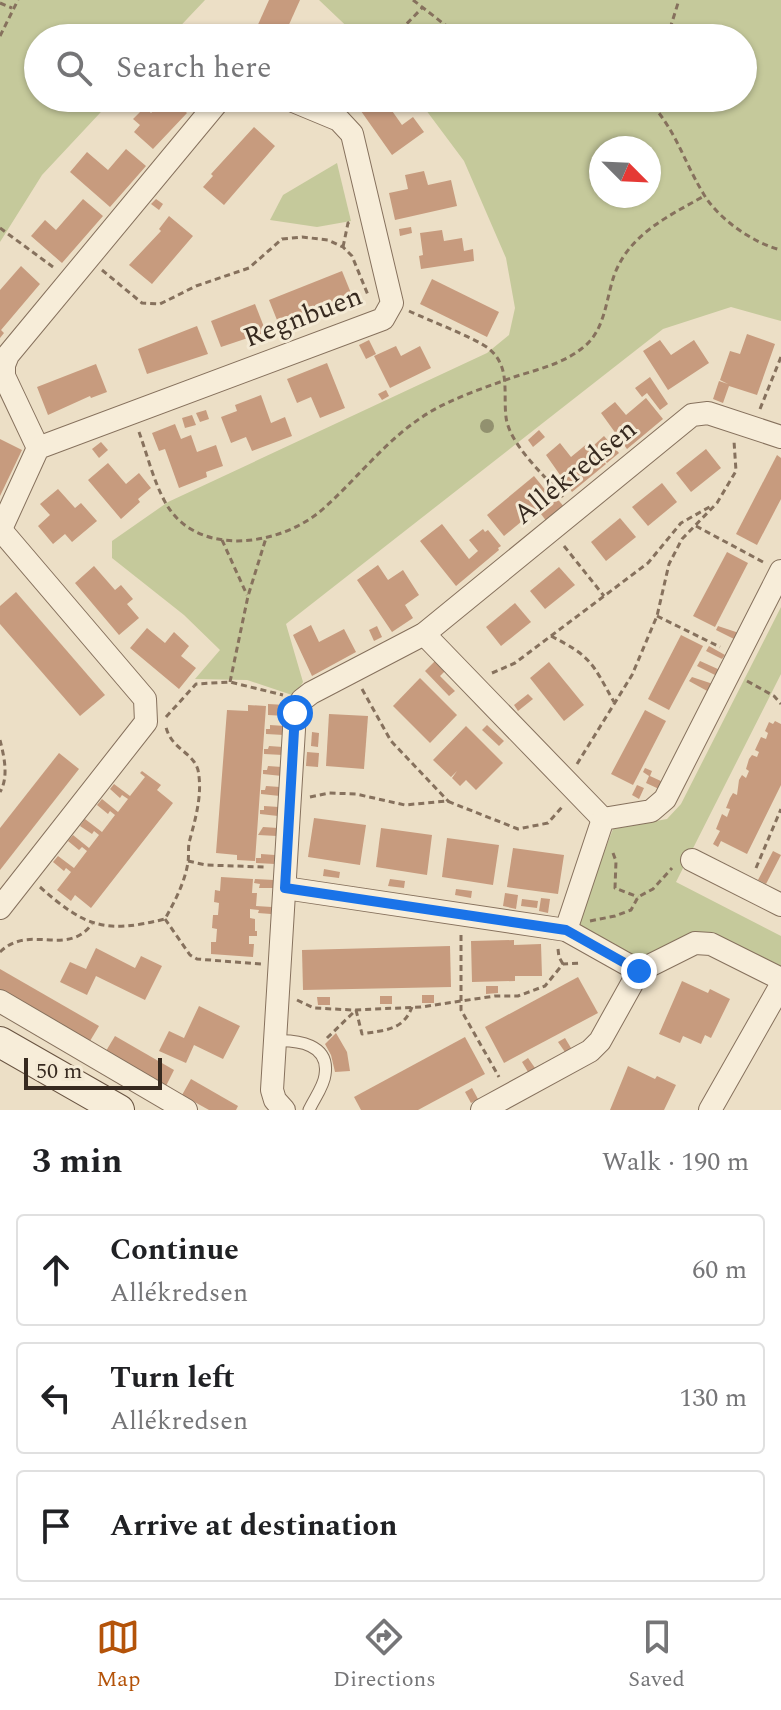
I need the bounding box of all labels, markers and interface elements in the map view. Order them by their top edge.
search box [24,24,757,112]
text: Search here [116,45,272,91]
icon: search [52,46,96,90]
north arrow [589,136,661,208]
street label: Regnbuen [237,275,369,359]
street label: Allékredsen [504,409,646,535]
route start [277,695,313,731]
route end [621,953,657,989]
scale bar [24,1054,162,1090]
text: 50 m [36,1055,82,1088]
text: 3 min [32,1136,122,1188]
text: Walk · 190 m [602,1142,749,1182]
text: Continue [110,1227,239,1273]
icon: ahead [34,1248,78,1292]
text: 60 m [692,1250,747,1290]
text: Allékredsen [110,1273,248,1313]
text: Turn left [110,1355,235,1401]
icon: left [34,1376,78,1420]
text: 130 m [679,1378,747,1418]
text: Allékredsen [110,1401,248,1441]
text: Arrive at destination [110,1503,397,1549]
icon: arrive [34,1504,78,1548]
tab: Map [96,1615,141,1696]
tab: Directions [333,1615,436,1696]
tab: Saved [628,1615,685,1696]

